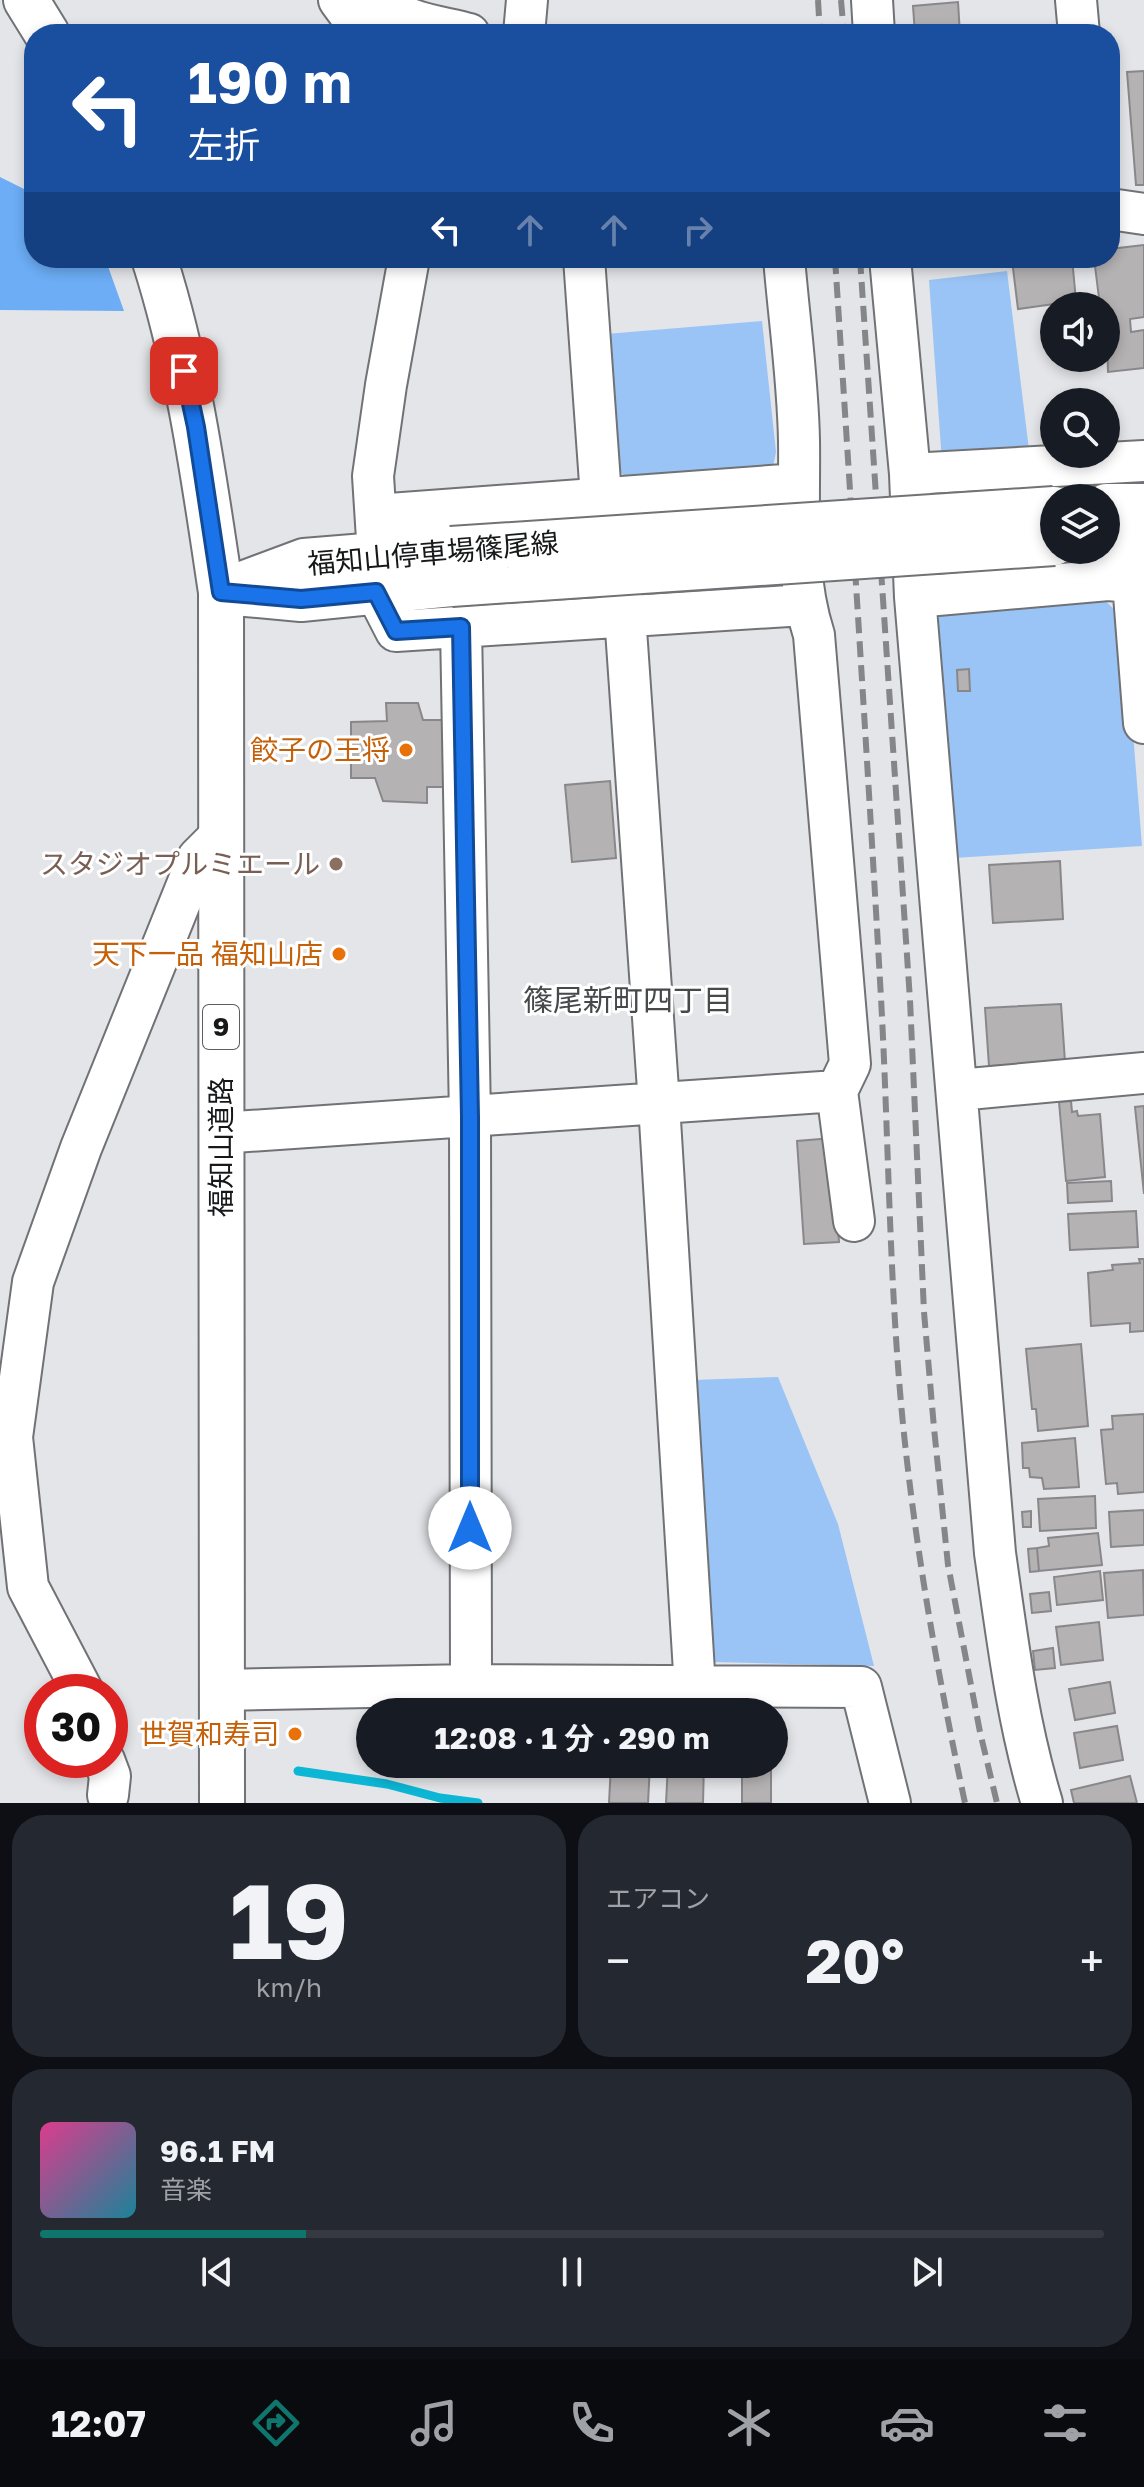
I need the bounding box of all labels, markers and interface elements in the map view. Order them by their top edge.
text: 190 m [188,48,352,115]
icon: left [56,56,160,160]
text: 左折 [188,123,260,166]
icon: left [424,208,468,252]
icon: ahead [508,208,552,252]
icon: ahead [592,208,636,252]
icon: right [676,208,720,252]
map controls [1040,292,1120,564]
button: sound [1040,292,1120,372]
pin [150,337,218,405]
icon: arrive [162,349,206,393]
button: search [1040,388,1120,468]
button: layers [1040,484,1120,564]
street label: 福知山停車場篠尾線 [306,525,560,580]
place label: 餃子の王将 [250,733,390,766]
marker: 餃子の王将 [397,741,415,759]
place label: スタジオプルミエール [40,847,320,880]
marker: スタジオプルミエール [327,855,345,873]
place label: 天下一品 福知山店 [92,937,323,970]
marker: 天下一品 福知山店 [330,945,348,963]
district label: 篠尾新町四丁目 [523,982,733,1018]
road number: 9 [203,1005,239,1049]
street label: 福知山道路 [204,1077,237,1217]
position arrow [428,1486,512,1570]
speed limit sign: 30 [24,1674,128,1778]
place label: 世賀和寿司 [139,1717,279,1750]
text: 12:08 · 1 分 · 290 m [435,1720,709,1756]
marker: 世賀和寿司 [286,1725,304,1743]
text: 19 [229,1857,349,1982]
text: エアコン [606,1883,710,1914]
text: 20° [806,1924,905,1996]
text: − [606,1934,630,1987]
text: + [1080,1934,1104,1987]
text: km/h [256,1972,322,2003]
text: 96.1 FM [160,2133,275,2169]
text: 音楽 [160,2174,212,2205]
icon: previous [195,2250,239,2294]
icon: pause [550,2250,594,2294]
icon: next [905,2250,949,2294]
icon: directions [248,2395,304,2451]
icon: music [406,2395,462,2451]
icon: phone [564,2395,620,2451]
icon: climate [721,2395,777,2451]
icon: car [879,2395,935,2451]
icon: filters [1037,2395,1093,2451]
text: 12:07 [51,2402,146,2445]

